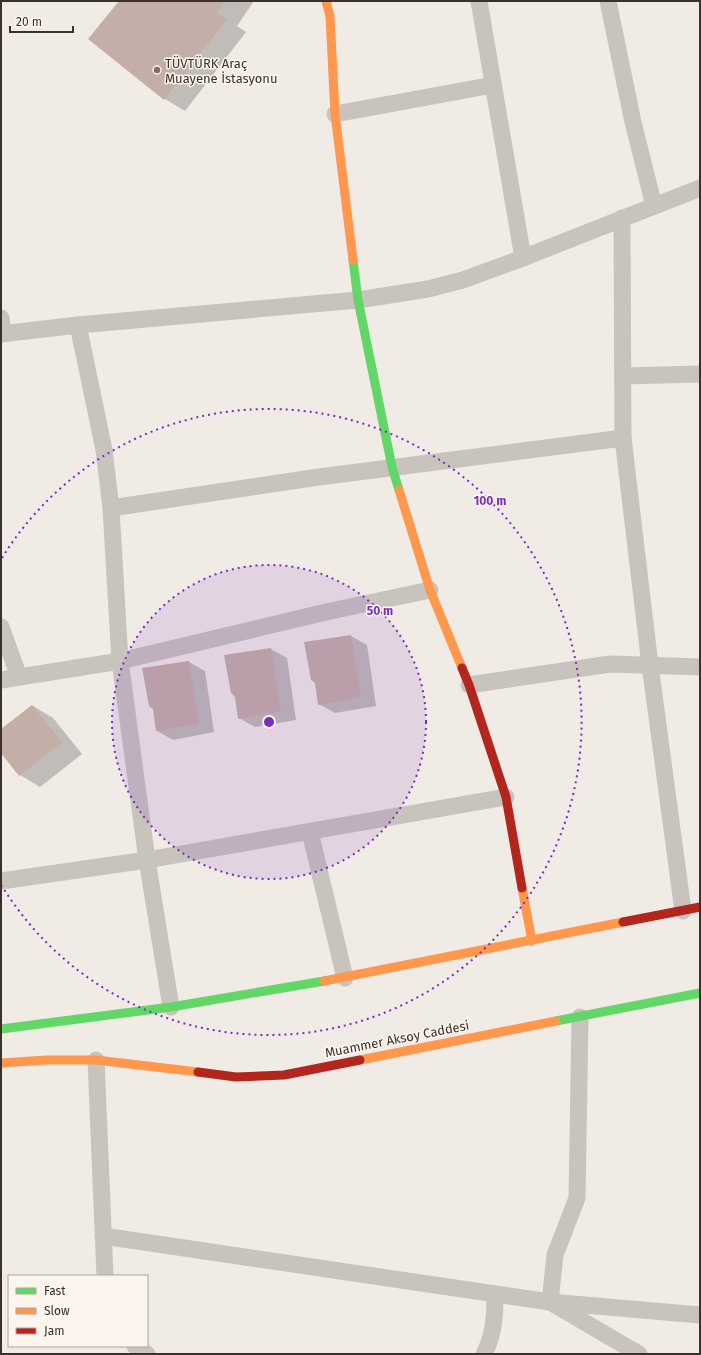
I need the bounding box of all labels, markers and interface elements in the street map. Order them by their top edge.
scale bar [10,8,73,34]
text: 20 m [16,15,42,29]
place label: TÜVTÜRK Araç Muayene İstasyonu [165,55,278,86]
marker: TÜVTÜRK Araç Muayene İstasyonu [152,65,162,75]
text: 100 m [474,494,506,508]
text: 50 m [367,604,393,618]
centre of rings [262,715,276,729]
street label: Muammer Aksoy Caddesi [324,1018,470,1060]
legend [8,1275,148,1347]
text: Fast [44,1284,66,1298]
text: Slow [44,1304,70,1318]
text: Jam [44,1324,64,1338]

